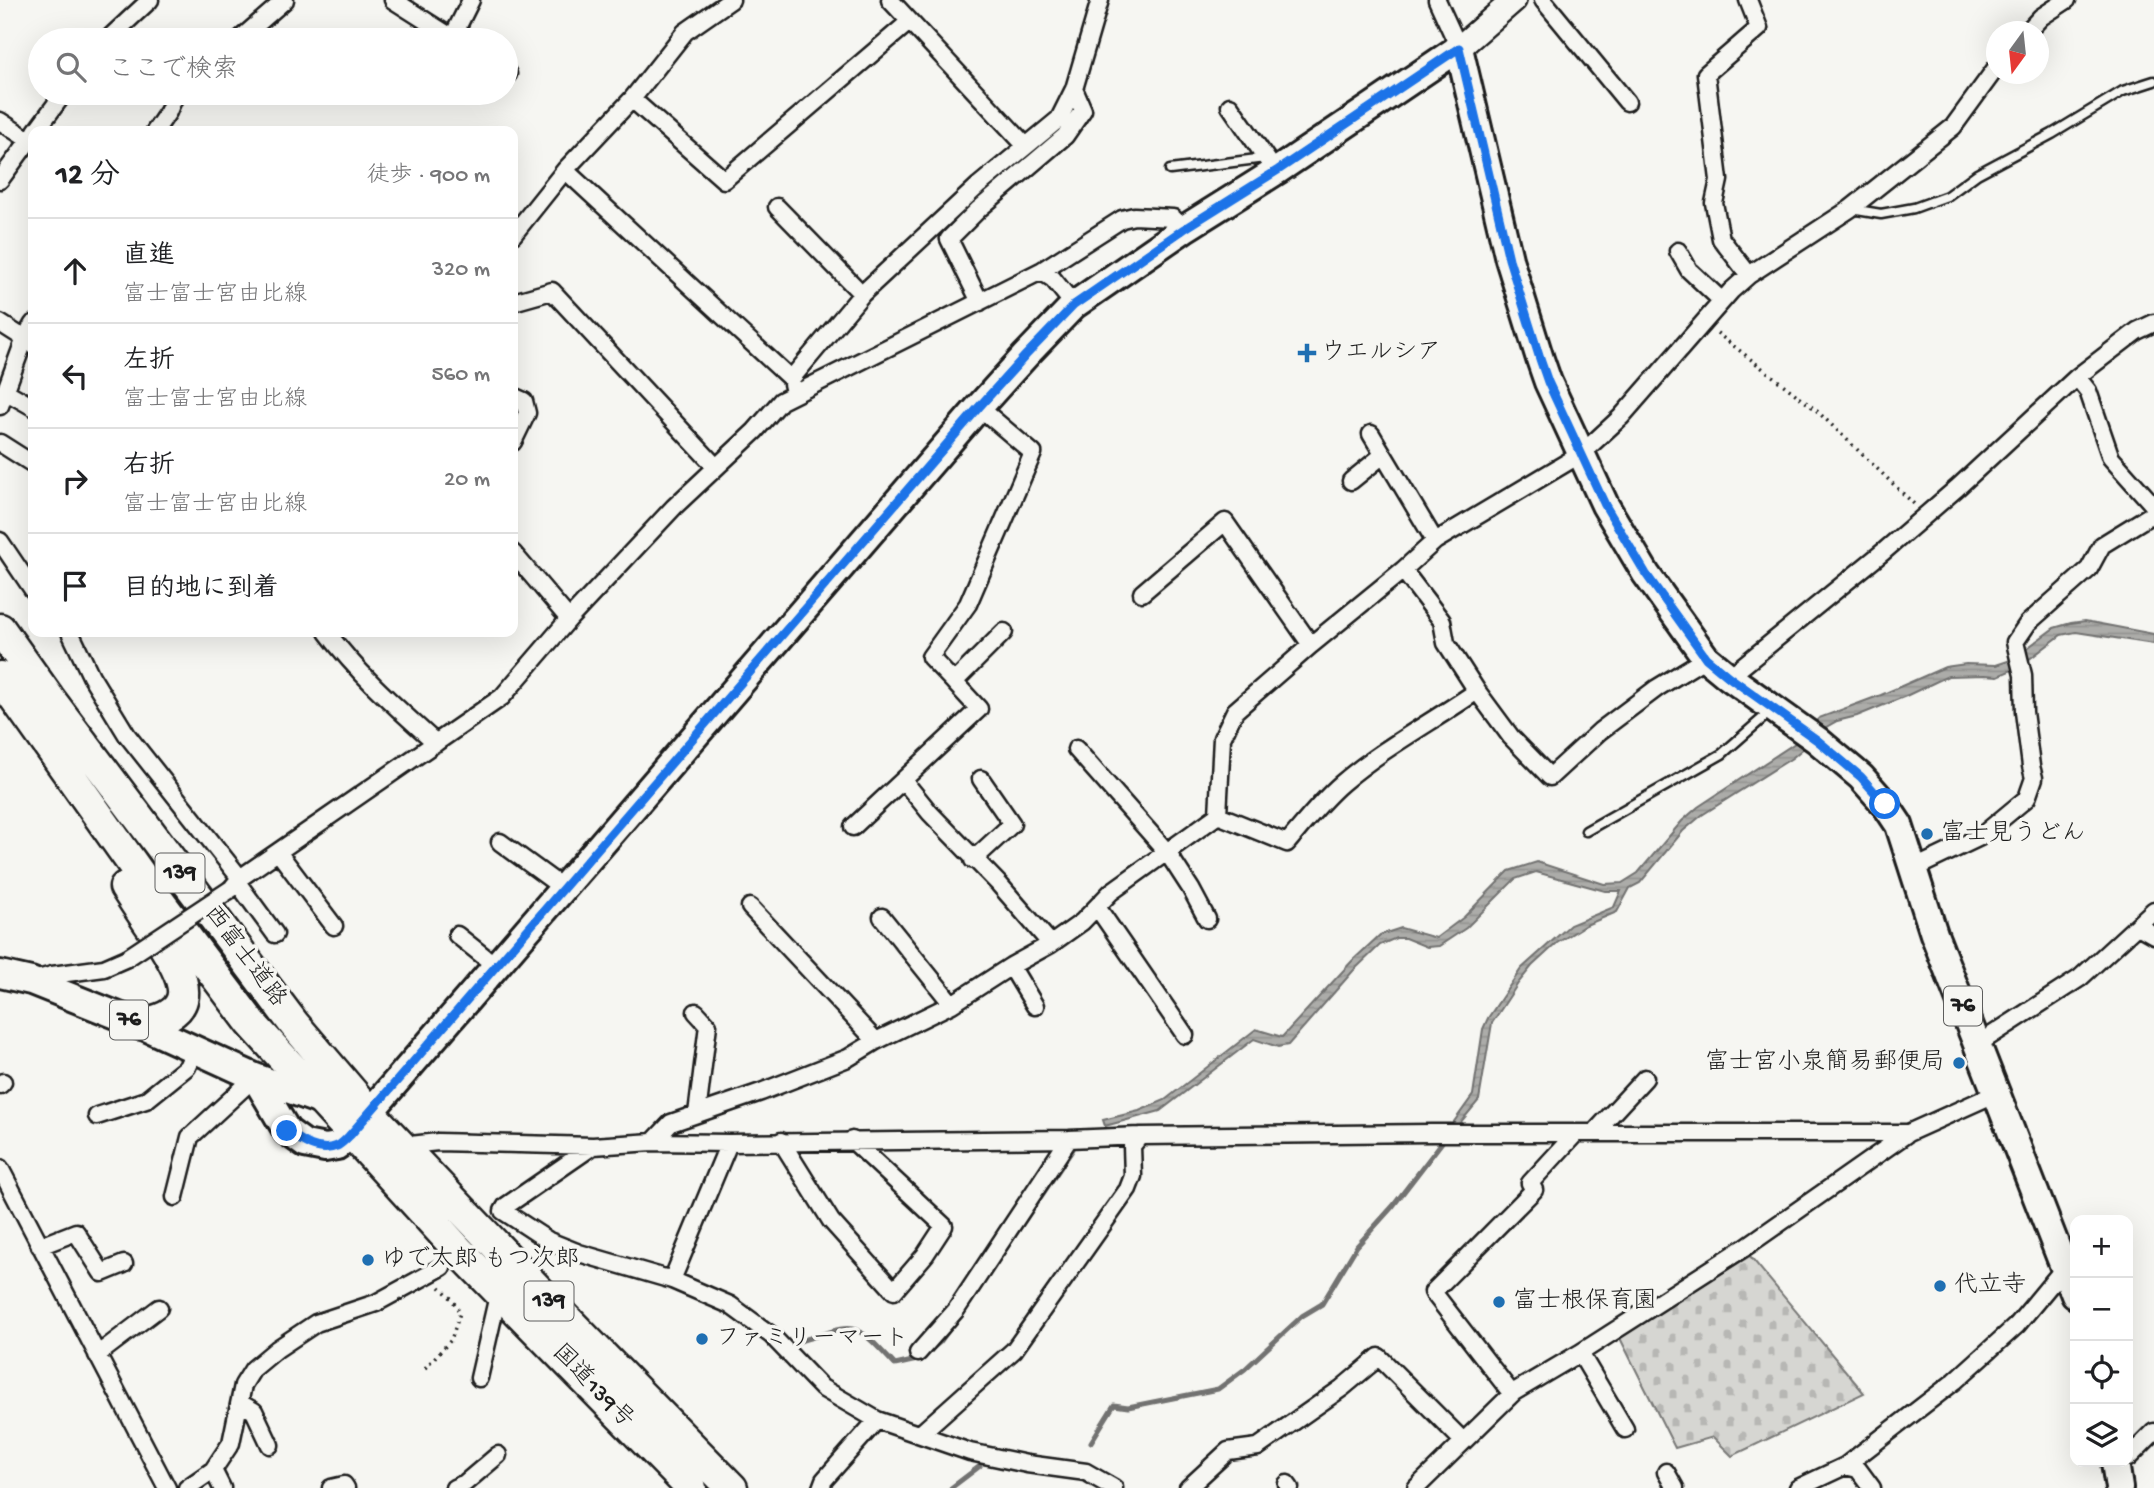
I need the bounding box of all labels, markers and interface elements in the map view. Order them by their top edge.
north arrow [1986,21,2049,84]
search box [28,28,518,105]
icon: search [52,48,90,86]
text: ここで検索 [108,56,238,87]
text: 12 分 [56,160,120,195]
text: 徒歩 · 900 m [366,163,490,190]
text: 直進 [123,242,175,273]
icon: ahead [56,252,94,290]
text: 320 m [432,257,490,284]
text: 富士富士宮由比線 [123,282,307,309]
place label: ウエルシア [1321,339,1441,368]
marker: ウエルシア [1299,345,1315,361]
text: 左折 [123,347,175,378]
icon: left [56,357,94,395]
text: 560 m [431,362,490,389]
text: 富士富士宮由比線 [123,387,307,414]
text: 右折 [123,452,175,483]
icon: right [56,462,94,500]
text: 20 m [444,467,490,494]
text: 富士富士宮由比線 [123,492,307,519]
icon: arrive [56,567,94,605]
text: 目的地に到着 [123,575,279,606]
route start [1869,788,1900,819]
place label: 富士見うどん [1941,819,2085,849]
marker: 富士見うどん [1919,826,1935,842]
road number: 139 [156,853,204,892]
street label: 西富士道路 [196,900,292,1014]
road number: 76 [1944,987,1982,1026]
road number: 76 [110,1001,148,1040]
place label: 富士宮小泉簡易郵便局 [1705,1048,1945,1078]
marker: 富士宮小泉簡易郵便局 [1951,1055,1967,1071]
route end [271,1115,302,1146]
map controls [2070,1215,2133,1467]
button: + [2070,1215,2133,1278]
place label: ゆで太郎 もつ次郎 [382,1245,579,1275]
marker: ゆで太郎 もつ次郎 [360,1252,376,1268]
place label: 代立寺 [1954,1271,2026,1301]
marker: 代立寺 [1932,1278,1948,1294]
button: − [2070,1278,2133,1341]
road number: 139 [524,1282,574,1320]
place label: 富士根保育園 [1513,1287,1657,1317]
marker: 富士根保育園 [1491,1294,1507,1310]
place label: ファミリーマート [716,1325,908,1354]
marker: ファミリーマート [694,1331,710,1347]
street label: 国道139号 [545,1338,640,1435]
button: locate [2070,1341,2133,1404]
button: layers [2070,1404,2133,1467]

